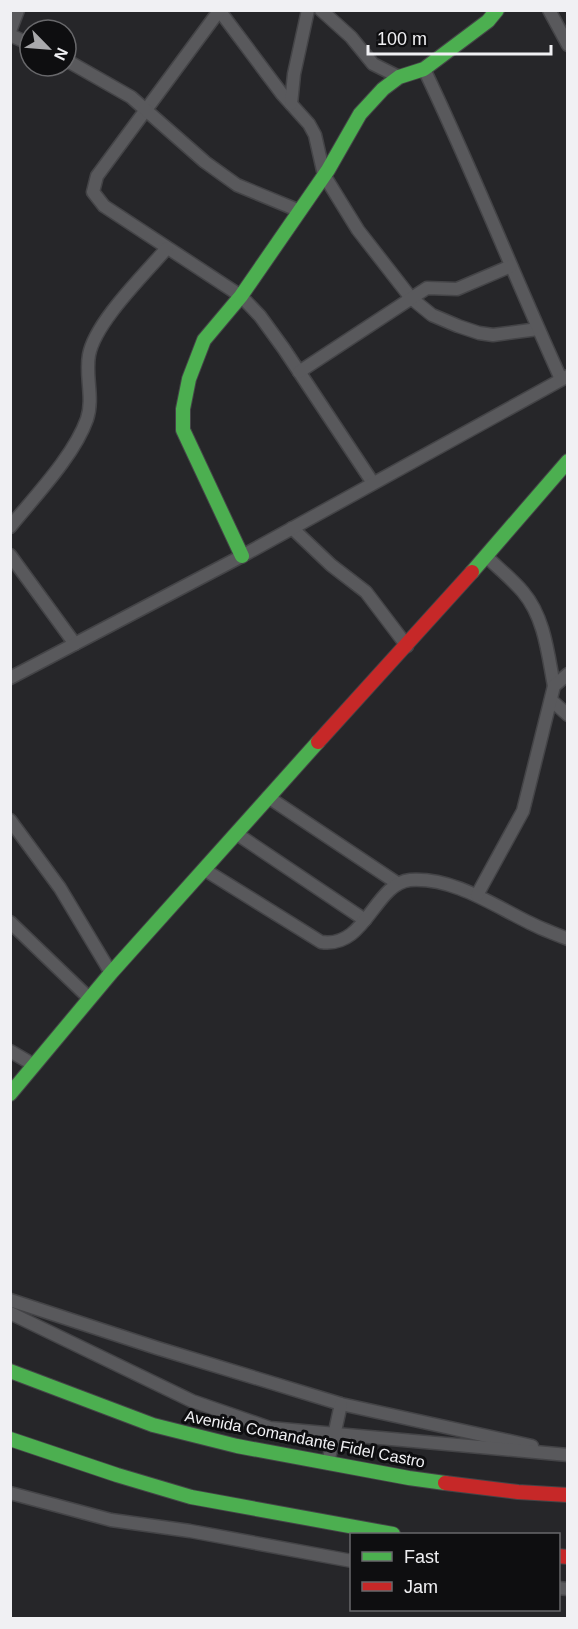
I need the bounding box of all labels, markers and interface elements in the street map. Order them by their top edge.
north arrow [18,18,78,78]
scale bar [368,18,551,56]
text: 100 m [377,29,427,49]
text: N [51,45,71,63]
street label: Avenida Comandante Fidel Castro [183,1407,427,1471]
legend [350,1533,560,1611]
text: Fast [404,1547,439,1567]
text: Jam [404,1577,438,1597]

